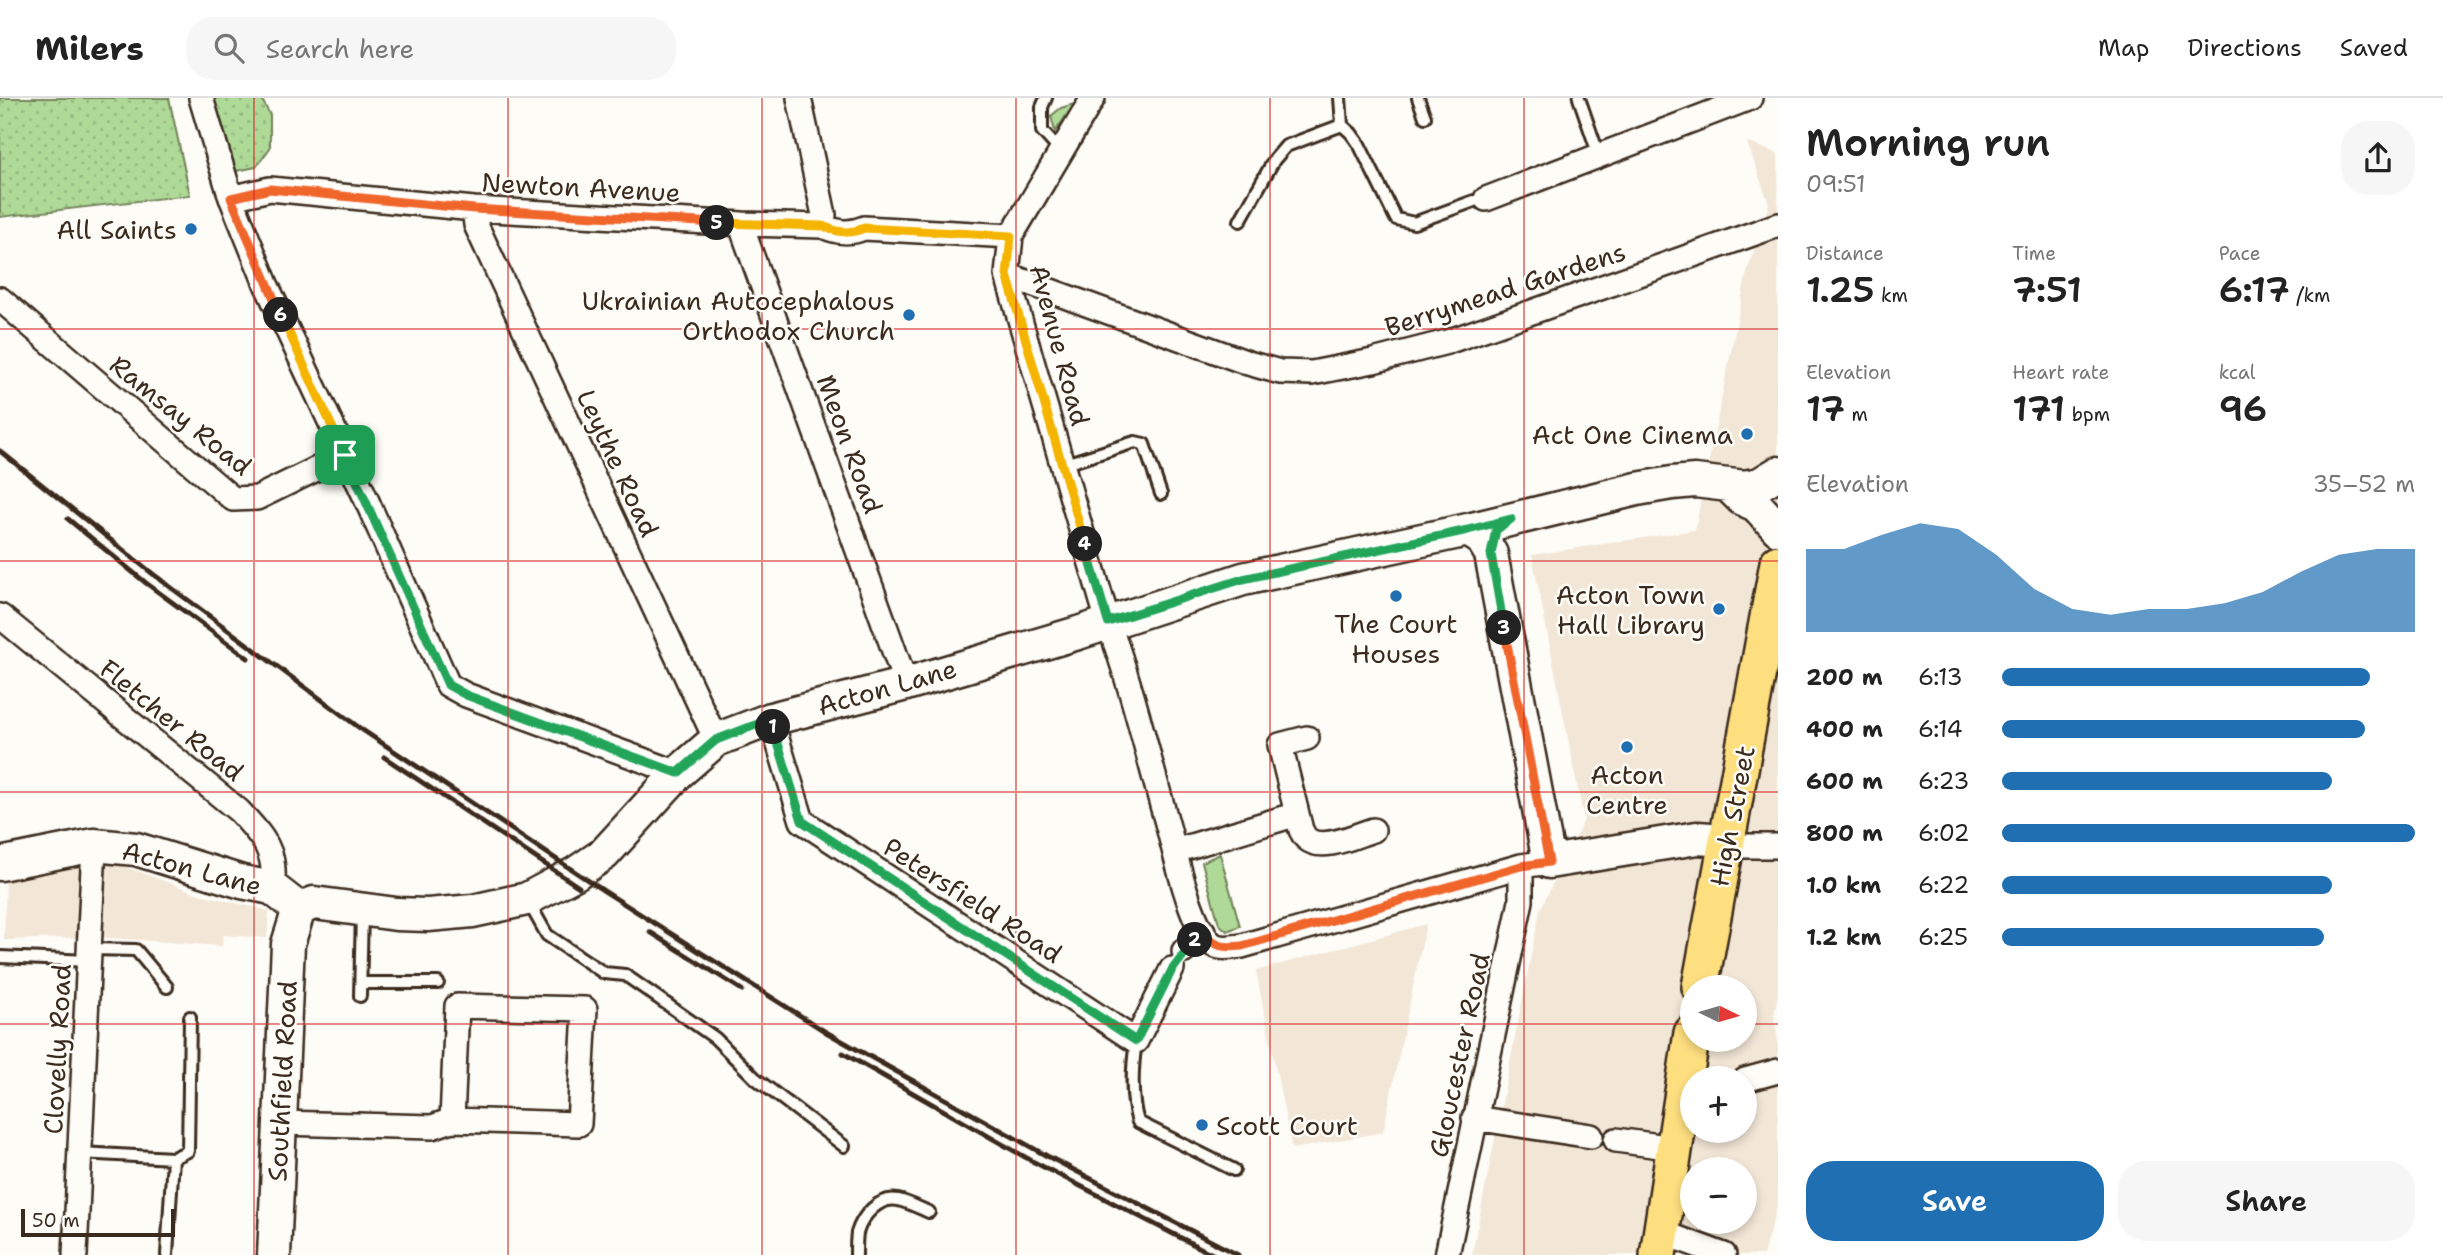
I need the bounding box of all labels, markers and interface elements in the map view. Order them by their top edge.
search box [186,17,676,80]
text: Milers [35,26,144,71]
icon: search [210,29,248,67]
text: Search here [266,31,414,66]
text: Map [2098,32,2149,64]
text: Directions [2187,32,2302,64]
text: Saved [2340,32,2408,64]
text: Morning run [1806,117,2050,168]
button: share [2341,121,2415,195]
street label: Newton Avenue [481,164,681,210]
text: 09:51 [1806,169,1866,199]
pin: 5 [700,206,734,240]
text: 5 [711,210,722,235]
place label: All Saints [57,212,177,247]
marker: All Saints [183,221,199,237]
street label: Berrymead Gardens [1380,234,1630,344]
text: Distance [1806,241,1884,266]
text: Time [2012,241,2056,266]
text: Pace [2219,241,2260,266]
street label: Avenue Road [1022,260,1098,430]
text: 1.25 [1806,266,1874,313]
text: 7:51 [2012,266,2082,313]
text: 6:17 [2219,266,2290,313]
place label: Ukrainian Autocephalous Orthodox Church [582,283,895,348]
text: km [1874,283,1908,308]
text: /km [2290,283,2330,308]
pin: 6 [264,298,298,332]
text: 6 [274,302,287,327]
marker: Ukrainian Autocephalous Orthodox Church [901,307,917,323]
street label: Ramsay Road [103,347,259,483]
text: Elevation [1806,360,1891,385]
text: Heart rate [2012,360,2109,385]
text: kcal [2219,360,2256,385]
street label: Meon Road [809,370,891,518]
street label: Leythe Road [569,384,667,542]
text: 17 [1806,385,1845,432]
text: 171 [2012,385,2065,432]
text: 96 [2219,385,2267,432]
text: m [1845,402,1868,427]
text: bpm [2065,402,2110,427]
place label: Act One Cinema [1532,417,1733,452]
pin [315,425,375,485]
marker: Act One Cinema [1739,426,1755,442]
icon: arrive [326,436,364,474]
text: Elevation [1806,469,1909,499]
text: 35–52 m [2313,469,2415,499]
pin: 4 [1068,526,1102,562]
text: 4 [1078,531,1091,556]
place label: Acton Town Hall Library [1556,577,1705,642]
marker: The Court Houses [1388,588,1404,604]
marker: Acton Town Hall Library [1711,601,1727,617]
place label: The Court Houses [1334,606,1458,671]
pin: 3 [1486,610,1522,646]
text: 3 [1497,615,1510,640]
street label: Acton Lane [813,650,961,724]
street label: Fletcher Road [93,651,251,789]
text: 200 m [1806,662,1883,692]
text: 6:13 [1918,662,1963,692]
pin: 1 [756,710,790,744]
text: 1 [768,714,777,739]
text: 400 m [1806,714,1883,744]
text: 6:14 [1918,714,1963,744]
marker: Acton Centre [1619,739,1635,755]
street label: High Street [1701,742,1763,890]
place label: Acton Centre [1586,757,1668,822]
text: 600 m [1806,766,1883,796]
text: 6:23 [1918,766,1969,796]
text: 800 m [1806,818,1883,848]
text: 6:02 [1918,818,1970,848]
street label: Petersfield Road [877,829,1069,971]
street label: Acton Lane [118,833,266,903]
text: 1.0 km [1806,870,1881,900]
text: 6:22 [1918,870,1969,900]
pin: 2 [1178,922,1212,958]
text: 1.2 km [1806,922,1882,952]
text: 6:25 [1918,922,1968,952]
text: 2 [1188,927,1201,952]
street label: Gloucester Road [1420,950,1498,1160]
street label: Clovelly Road [35,963,79,1135]
north arrow [1680,975,1757,1052]
map controls [1680,975,1757,1234]
street label: Southfield Road [259,980,305,1182]
button: + [1680,1066,1757,1143]
place label: Scott Court [1216,1108,1358,1143]
marker: Scott Court [1194,1117,1210,1133]
button: − [1680,1157,1757,1234]
button: Save [1806,1161,2104,1241]
button: Share [2118,1161,2415,1241]
scale bar [21,1206,175,1238]
text: 50 m [32,1208,80,1233]

